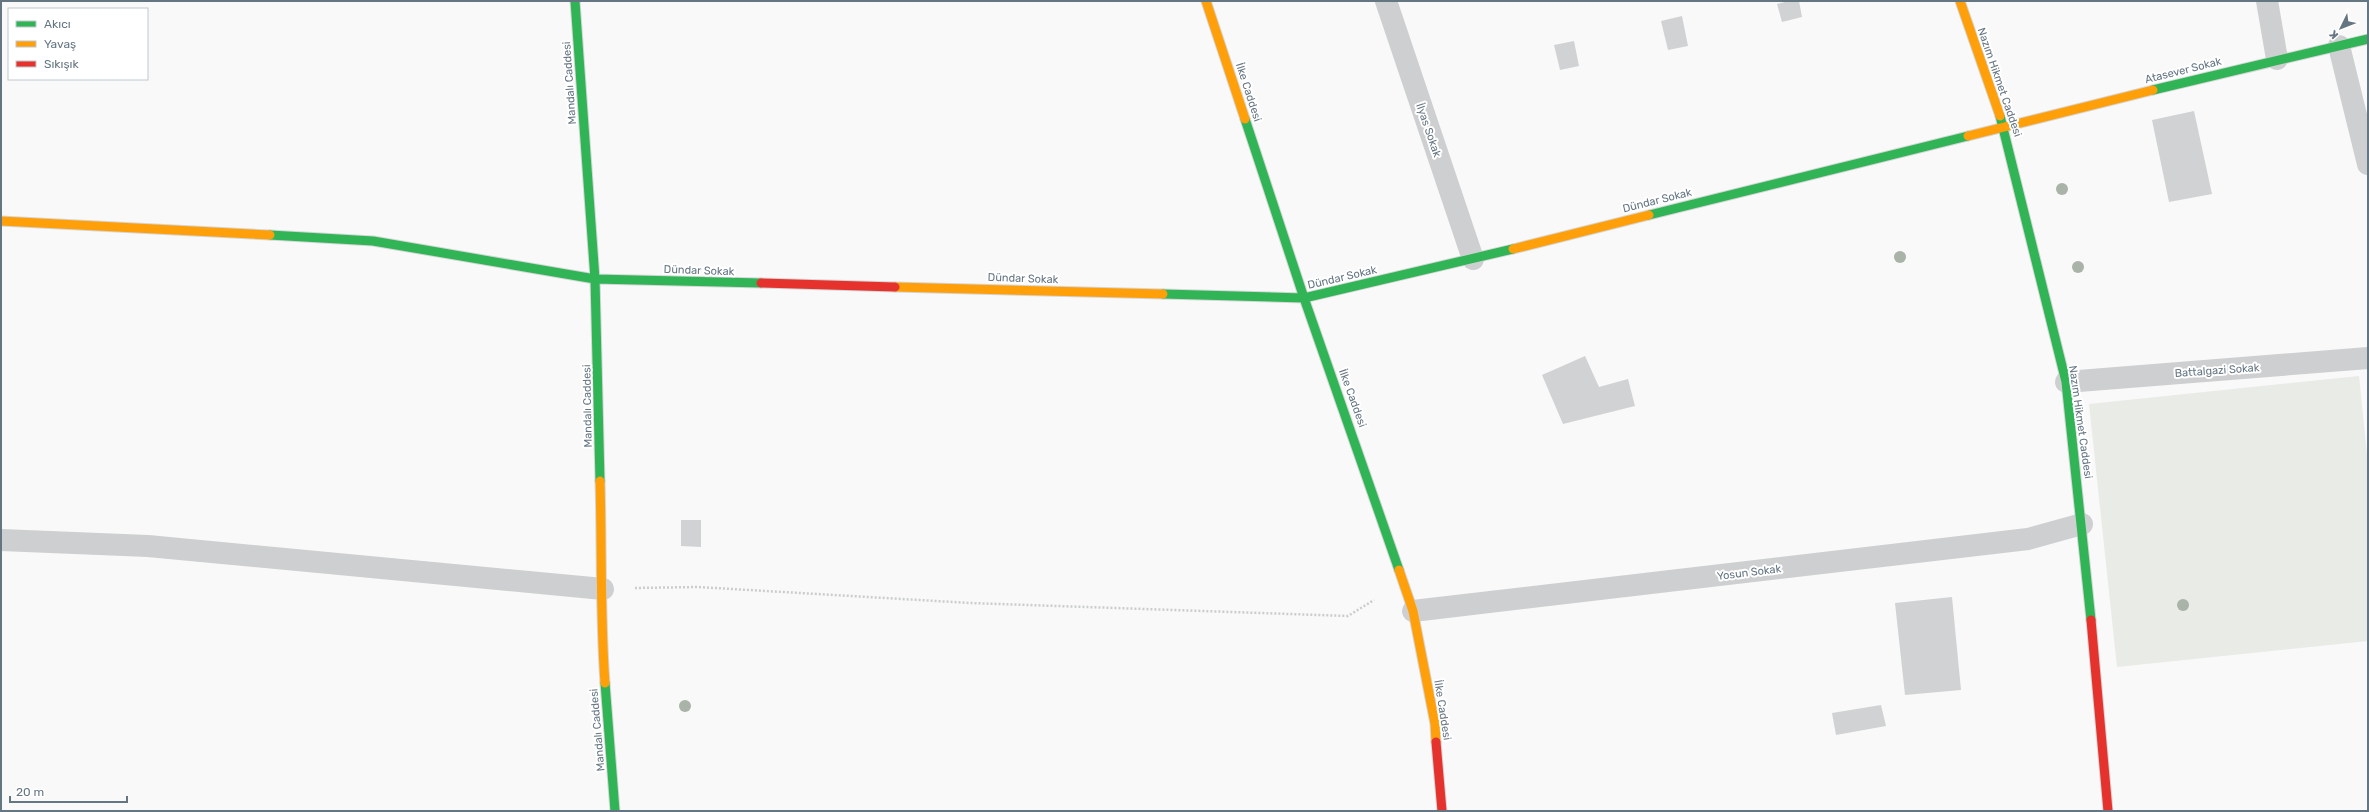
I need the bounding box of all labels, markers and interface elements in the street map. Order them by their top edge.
legend [8,8,148,80]
north arrow [2321,8,2361,48]
text: Akıcı [44,17,71,31]
street label: Nazım Hikmet Caddesi [1975,26,2024,138]
text: K [2326,27,2341,42]
text: Yavaş [44,37,76,51]
street label: Mandalı Caddesi [560,41,579,125]
street label: Atasever Sokak [2144,55,2223,86]
text: Sıkışık [44,57,79,71]
street label: İlke Caddesi [1233,61,1265,123]
street label: İlyas Sokak [1413,101,1445,159]
street label: Dündar Sokak [1621,186,1693,215]
street label: Dündar Sokak [663,263,735,278]
street label: Dündar Sokak [1306,263,1378,292]
street label: Dündar Sokak [987,271,1059,286]
street label: Battalgazi Sokak [2174,361,2260,380]
street label: Mandalı Caddesi [580,364,595,448]
street label: Nazım Hikmet Caddesi [2066,364,2095,480]
street label: İlke Caddesi [1336,367,1370,429]
street label: Yosun Sokak [1716,562,1782,583]
street label: İlke Caddesi [1431,679,1455,741]
street label: Mandalı Caddesi [587,688,608,772]
scale bar [10,778,127,804]
text: 20 m [16,785,44,799]

